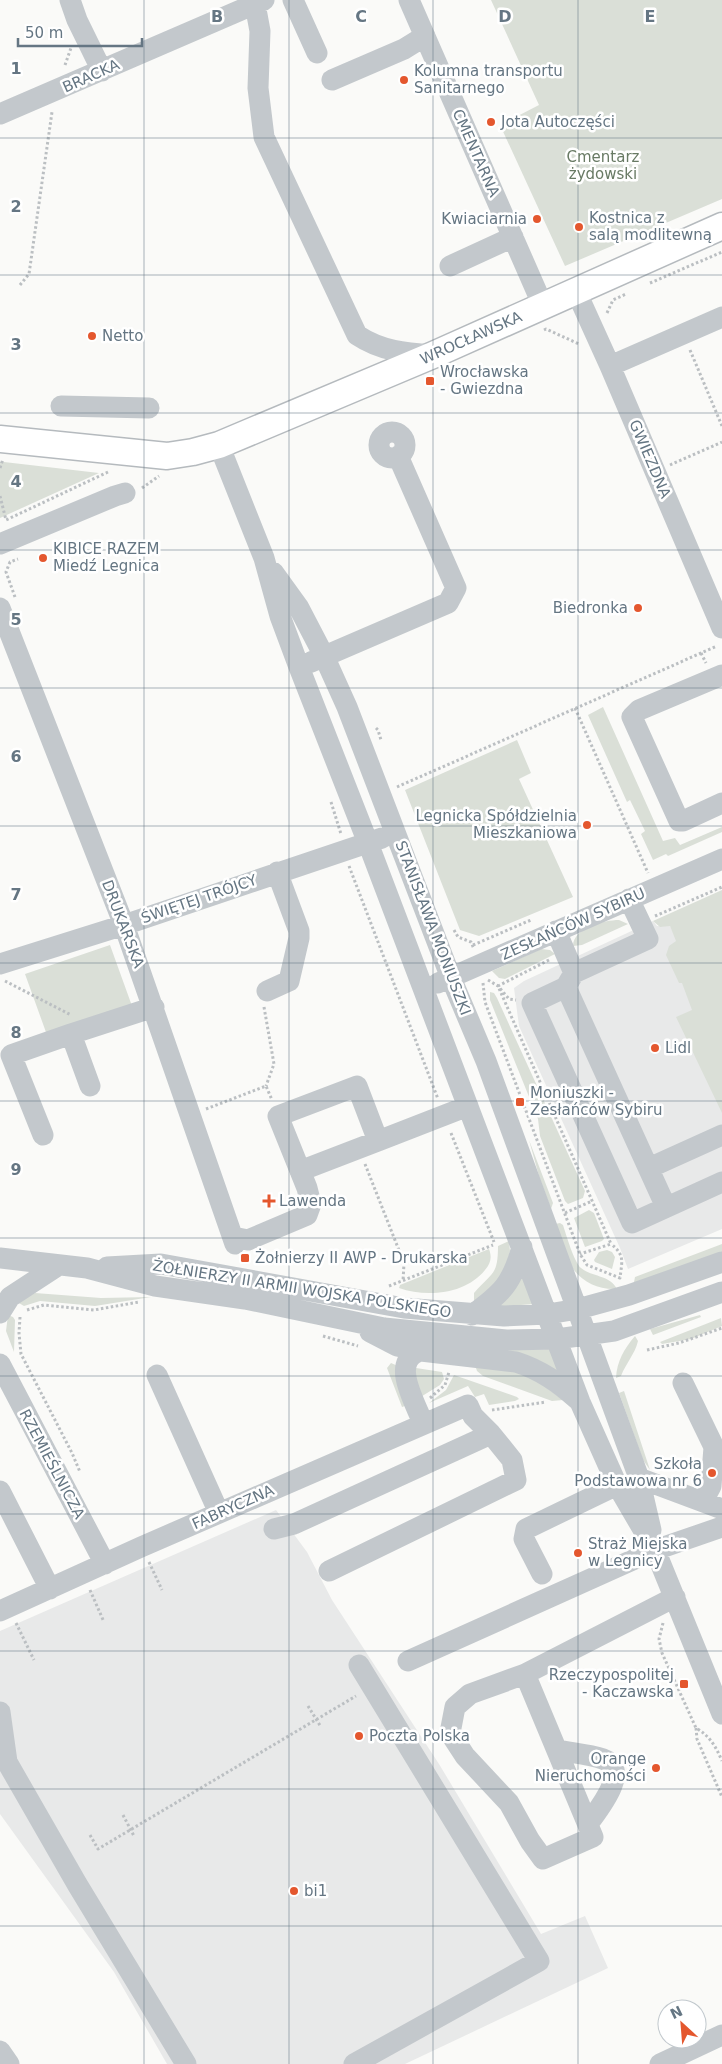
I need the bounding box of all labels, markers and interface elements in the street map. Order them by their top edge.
text: B [211,7,223,26]
text: C [355,7,367,26]
text: D [498,7,512,26]
text: E [645,7,655,26]
scale bar [18,15,141,47]
text: 50 m [25,24,63,42]
street label: BRACKA [60,55,123,97]
text: 1 [10,59,22,78]
place label: Kolumna transportu Sanitarnego [414,62,563,97]
marker: Kolumna transportu Sanitarnego [398,74,410,86]
street label: CMENTARNA [449,106,504,200]
place label: Jota Autoczęści [500,113,615,131]
marker: Jota Autoczęści [485,116,497,128]
park label: Cmentarz żydowski [567,148,640,183]
text: 2 [10,197,22,216]
place label: Kostnica z salą modlitewną [589,209,712,244]
place label: Kwiaciarnia [441,210,527,228]
marker: Kwiaciarnia [531,213,543,225]
marker: Kostnica z salą modlitewną [573,221,585,233]
street label: WROCŁAWSKA [417,307,525,369]
place label: Netto [102,327,143,345]
marker: Netto [86,330,98,342]
text: 3 [10,335,22,354]
place label: Wrocławska - Gwiezdna [440,363,529,398]
marker: Wrocławska - Gwiezdna [424,375,436,387]
street label: GWIEZDNA [625,417,675,502]
text: 4 [10,472,22,491]
place label: KIBICE RAZEM Miedź Legnica [53,540,159,575]
marker: KIBICE RAZEM Miedź Legnica [37,552,49,564]
place label: Biedronka [553,599,628,617]
marker: Biedronka [632,602,644,614]
text: 5 [10,610,22,629]
text: 6 [10,747,22,766]
place label: Legnicka Spółdzielnia Mieszkaniowa [416,807,577,842]
marker: Legnicka Spółdzielnia Mieszkaniowa [581,819,593,831]
street label: STANISŁAWA MONIUSZKI [391,838,475,1018]
street label: ŚWIĘTEJ TRÓJCY [138,870,260,927]
street label: DRUKARSKA [98,878,148,971]
street label: ZESŁAŃCÓW SYBIRU [498,883,648,964]
text: 7 [10,885,22,904]
text: 8 [10,1023,22,1042]
place label: Lidl [665,1039,691,1057]
marker: Lidl [649,1042,661,1054]
place label: Moniuszki - Zesłańców Sybiru [530,1084,663,1119]
marker: Moniuszki - Zesłańców Sybiru [514,1096,526,1108]
text: 9 [10,1160,22,1179]
place label: Lawenda [279,1192,346,1210]
marker: Lawenda [263,1195,275,1207]
place label: Żołnierzy II AWP - Drukarska [255,1248,468,1267]
marker: Żołnierzy II AWP - Drukarska [239,1252,251,1264]
street label: ŻOŁNIERZY II ARMII WOJSKA POLSKIEGO [151,1255,453,1322]
street label: RZEMIEŚLNICZA [16,1406,90,1523]
place label: Szkoła Podstawowa nr 6 [574,1455,702,1490]
marker: Szkoła Podstawowa nr 6 [706,1467,718,1479]
street label: FABRYCZNA [189,1481,277,1533]
place label: Straż Miejska w Legnicy [588,1535,687,1570]
marker: Straż Miejska w Legnicy [572,1547,584,1559]
place label: Rzeczypospolitej - Kaczawska [549,1666,674,1701]
marker: Rzeczypospolitej - Kaczawska [678,1678,690,1690]
place label: Poczta Polska [369,1727,470,1745]
marker: Poczta Polska [353,1730,365,1742]
place label: Orange Nieruchomości [535,1750,646,1785]
marker: Orange Nieruchomości [650,1762,662,1774]
place label: bi1 [304,1882,327,1900]
marker: bi1 [288,1885,300,1897]
north arrow [657,1999,707,2049]
text: N [668,2003,685,2022]

